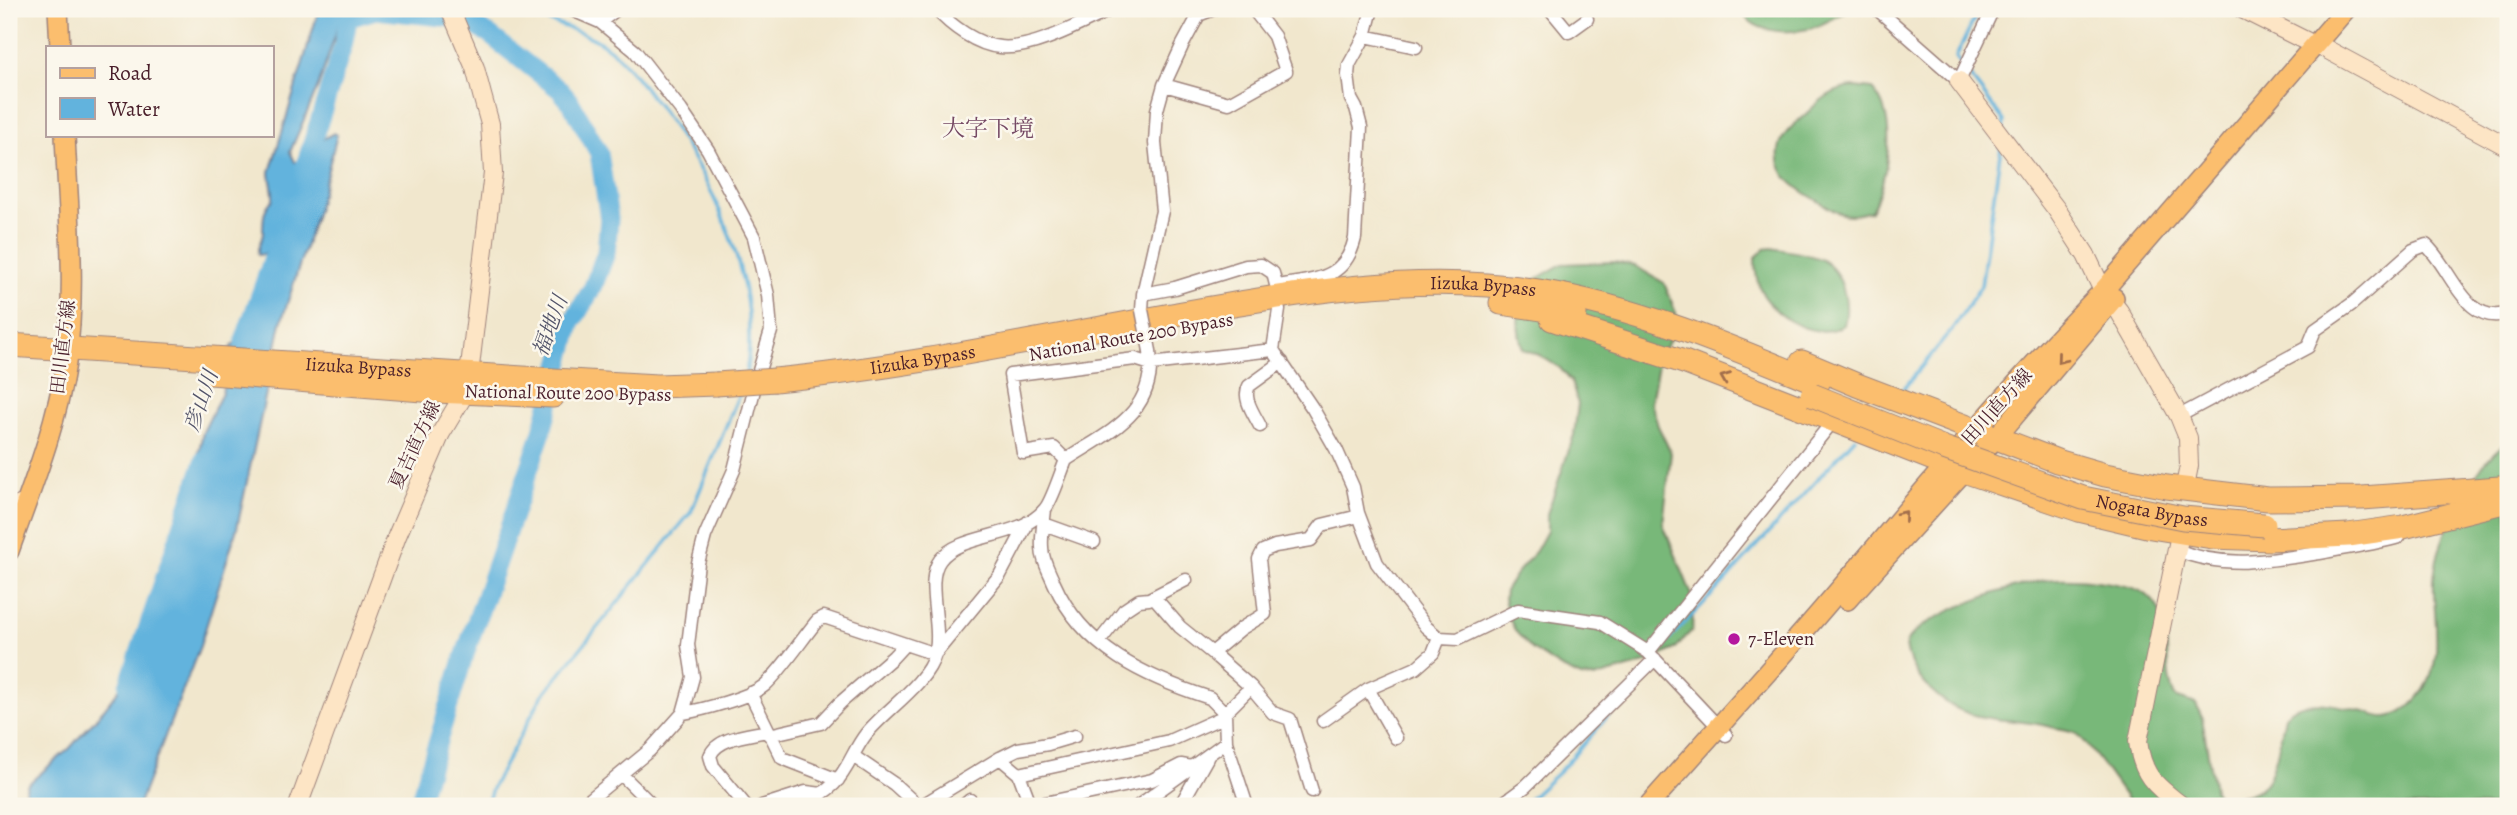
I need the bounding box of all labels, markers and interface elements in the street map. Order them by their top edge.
legend [46,46,273,136]
text: Road [108,59,152,87]
text: Water [107,95,160,123]
district label: 大字下境 [942,113,1034,144]
street label: Iizuka Bypass [1430,270,1538,303]
water label: 福地川 [526,290,575,360]
street label: 田川直方線 [44,298,82,396]
street label: National Route 200 Bypass [1027,306,1235,368]
street label: Iizuka Bypass [868,339,977,381]
street label: Iizuka Bypass [304,351,412,384]
one-way arrow [2057,352,2070,364]
street label: 田川直方線 [1956,363,2038,451]
water label: 彦山川 [178,365,225,435]
one-way arrow [1719,372,1731,386]
street label: National Route 200 Bypass [464,378,672,408]
street label: 夏吉直方線 [383,396,447,494]
street label: Nogata Bypass [2093,488,2209,533]
one-way arrow [1895,511,1907,524]
place label: 7-Eleven [1748,626,1814,652]
marker: 7-Eleven [1726,631,1742,647]

